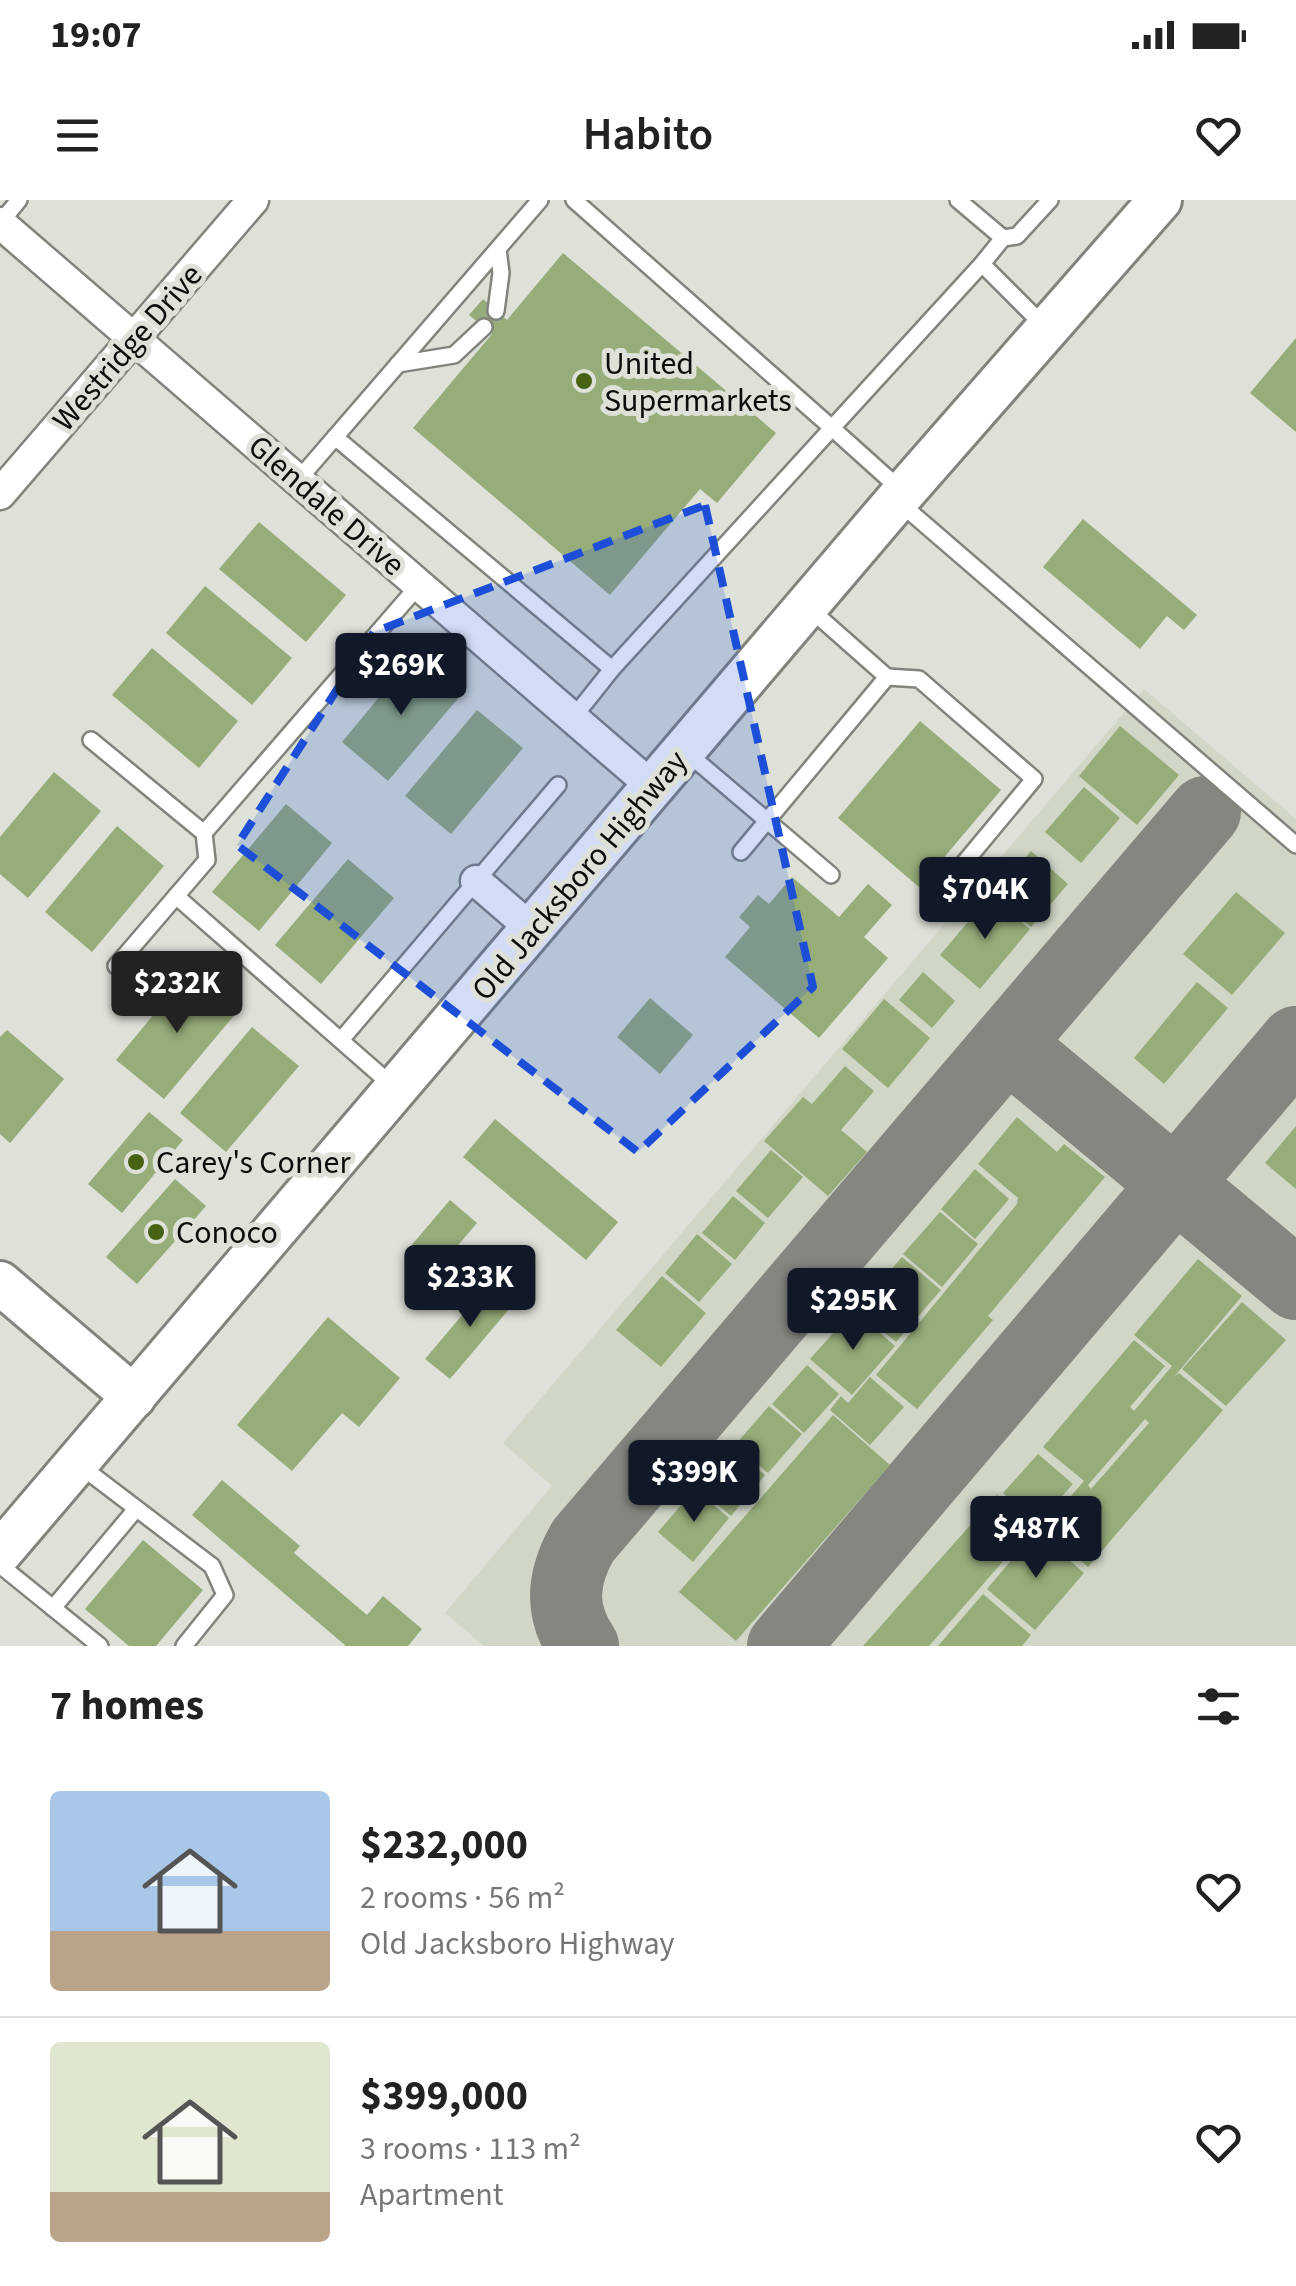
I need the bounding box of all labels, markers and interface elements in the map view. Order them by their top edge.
text: 19:07 [50,8,142,62]
text: Habito [583,103,713,167]
icon: menu [50,108,105,163]
icon: heart [1191,108,1246,163]
street label: Westridge Drive [42,254,214,441]
place label: United Supermarkets [604,341,792,424]
marker: United Supermarkets [573,370,595,392]
street label: Glendale Drive [238,424,415,587]
pin: $269K [331,633,471,718]
text: $269K [357,642,445,688]
street label: Old Jacksboro Highway [461,740,698,1011]
pin: $704K [915,857,1055,942]
text: $704K [941,866,1029,912]
pin: $232K [107,951,247,1036]
text: $232K [133,960,221,1006]
place label: Carey's Corner [156,1140,351,1186]
marker: Carey's Corner [125,1151,147,1173]
place label: Conoco [176,1210,278,1256]
marker: Conoco [145,1221,167,1243]
pin: $233K [400,1245,540,1330]
text: $233K [426,1254,514,1300]
pin: $295K [783,1268,923,1353]
text: $295K [809,1277,897,1323]
pin: $399K [624,1440,764,1525]
text: $399K [650,1449,738,1495]
pin: $487K [966,1496,1106,1581]
text: $487K [992,1505,1080,1551]
text: 7 homes [50,1676,204,1736]
icon: filters [1191,1679,1246,1734]
text: $232,000 [360,1815,528,1875]
icon: home [130,1831,250,1951]
icon: heart [1191,1864,1246,1919]
text: 2 rooms · 56 m² [360,1875,565,1921]
text: Old Jacksboro Highway [360,1921,674,1967]
text: $399,000 [360,2066,528,2126]
icon: home [130,2082,250,2202]
icon: heart [1191,2115,1246,2170]
text: 3 rooms · 113 m² [360,2126,581,2172]
text: Apartment [360,2172,503,2218]

